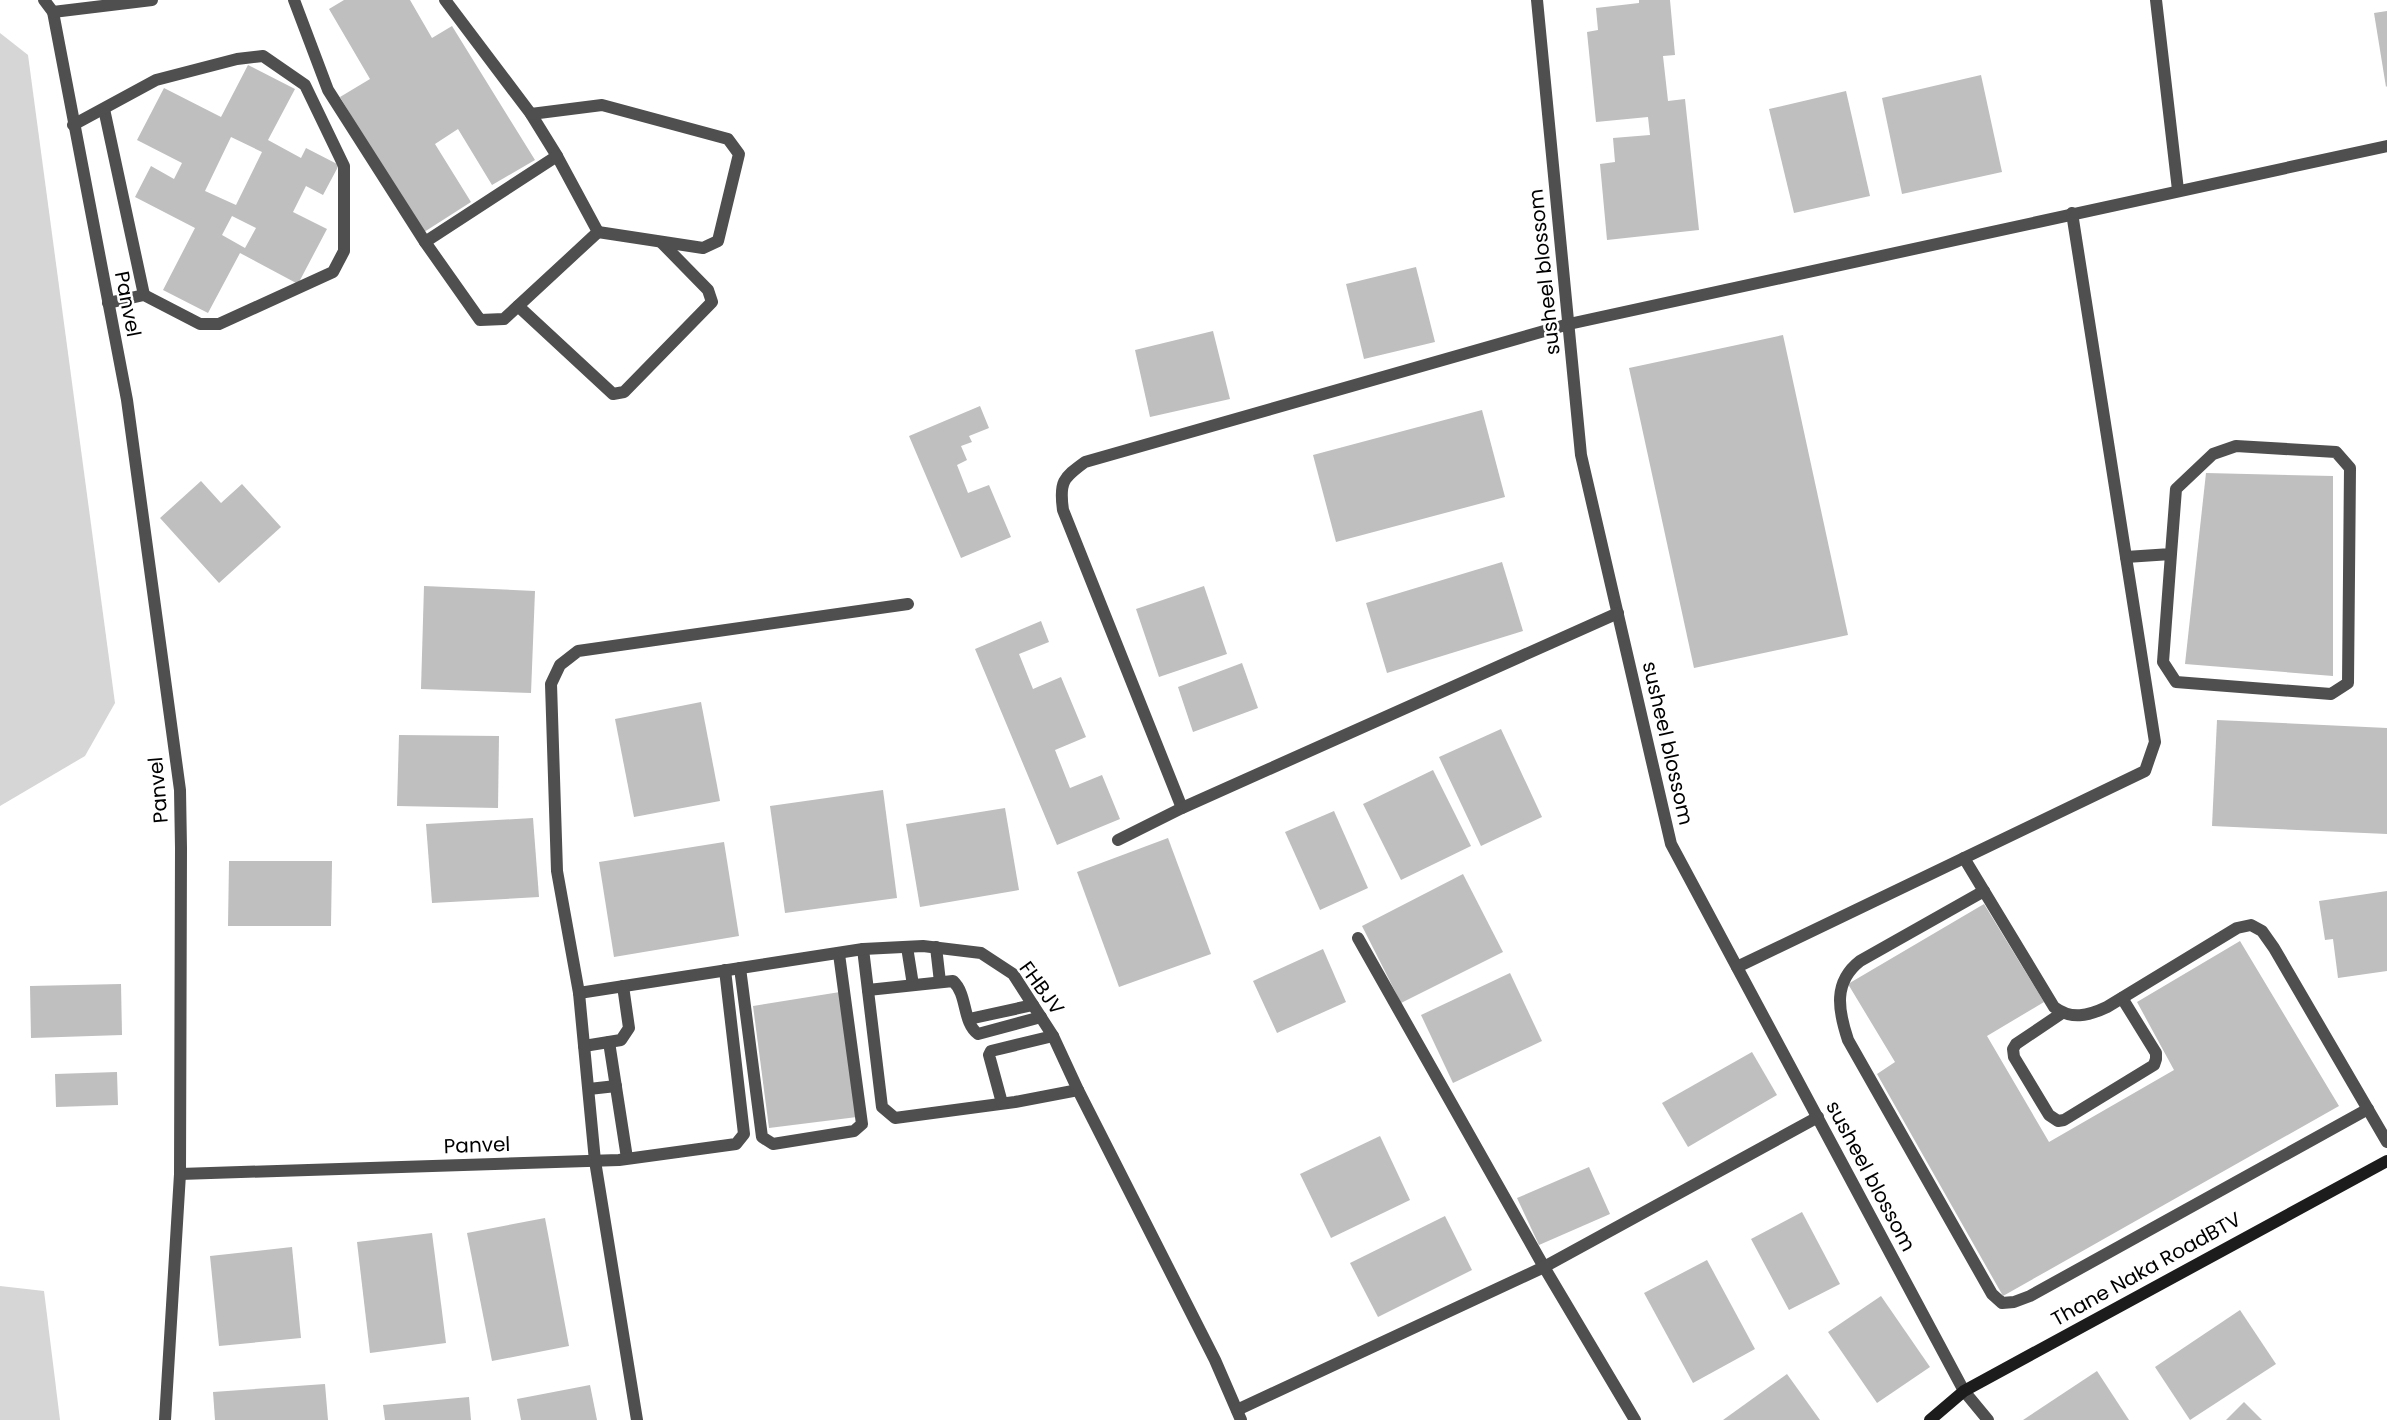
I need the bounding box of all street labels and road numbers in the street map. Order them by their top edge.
street label: susheel blossom [1521,187,1567,357]
street label: Panvel [108,269,148,339]
street label: susheel blossom [1636,658,1700,828]
street label: Panvel [141,756,175,824]
street label: FHBJV [1013,955,1071,1021]
street label: susheel blossom [1819,1096,1923,1256]
street label: Panvel [443,1130,511,1160]
street label: Thane Naka RoadBTV [2046,1205,2246,1333]

